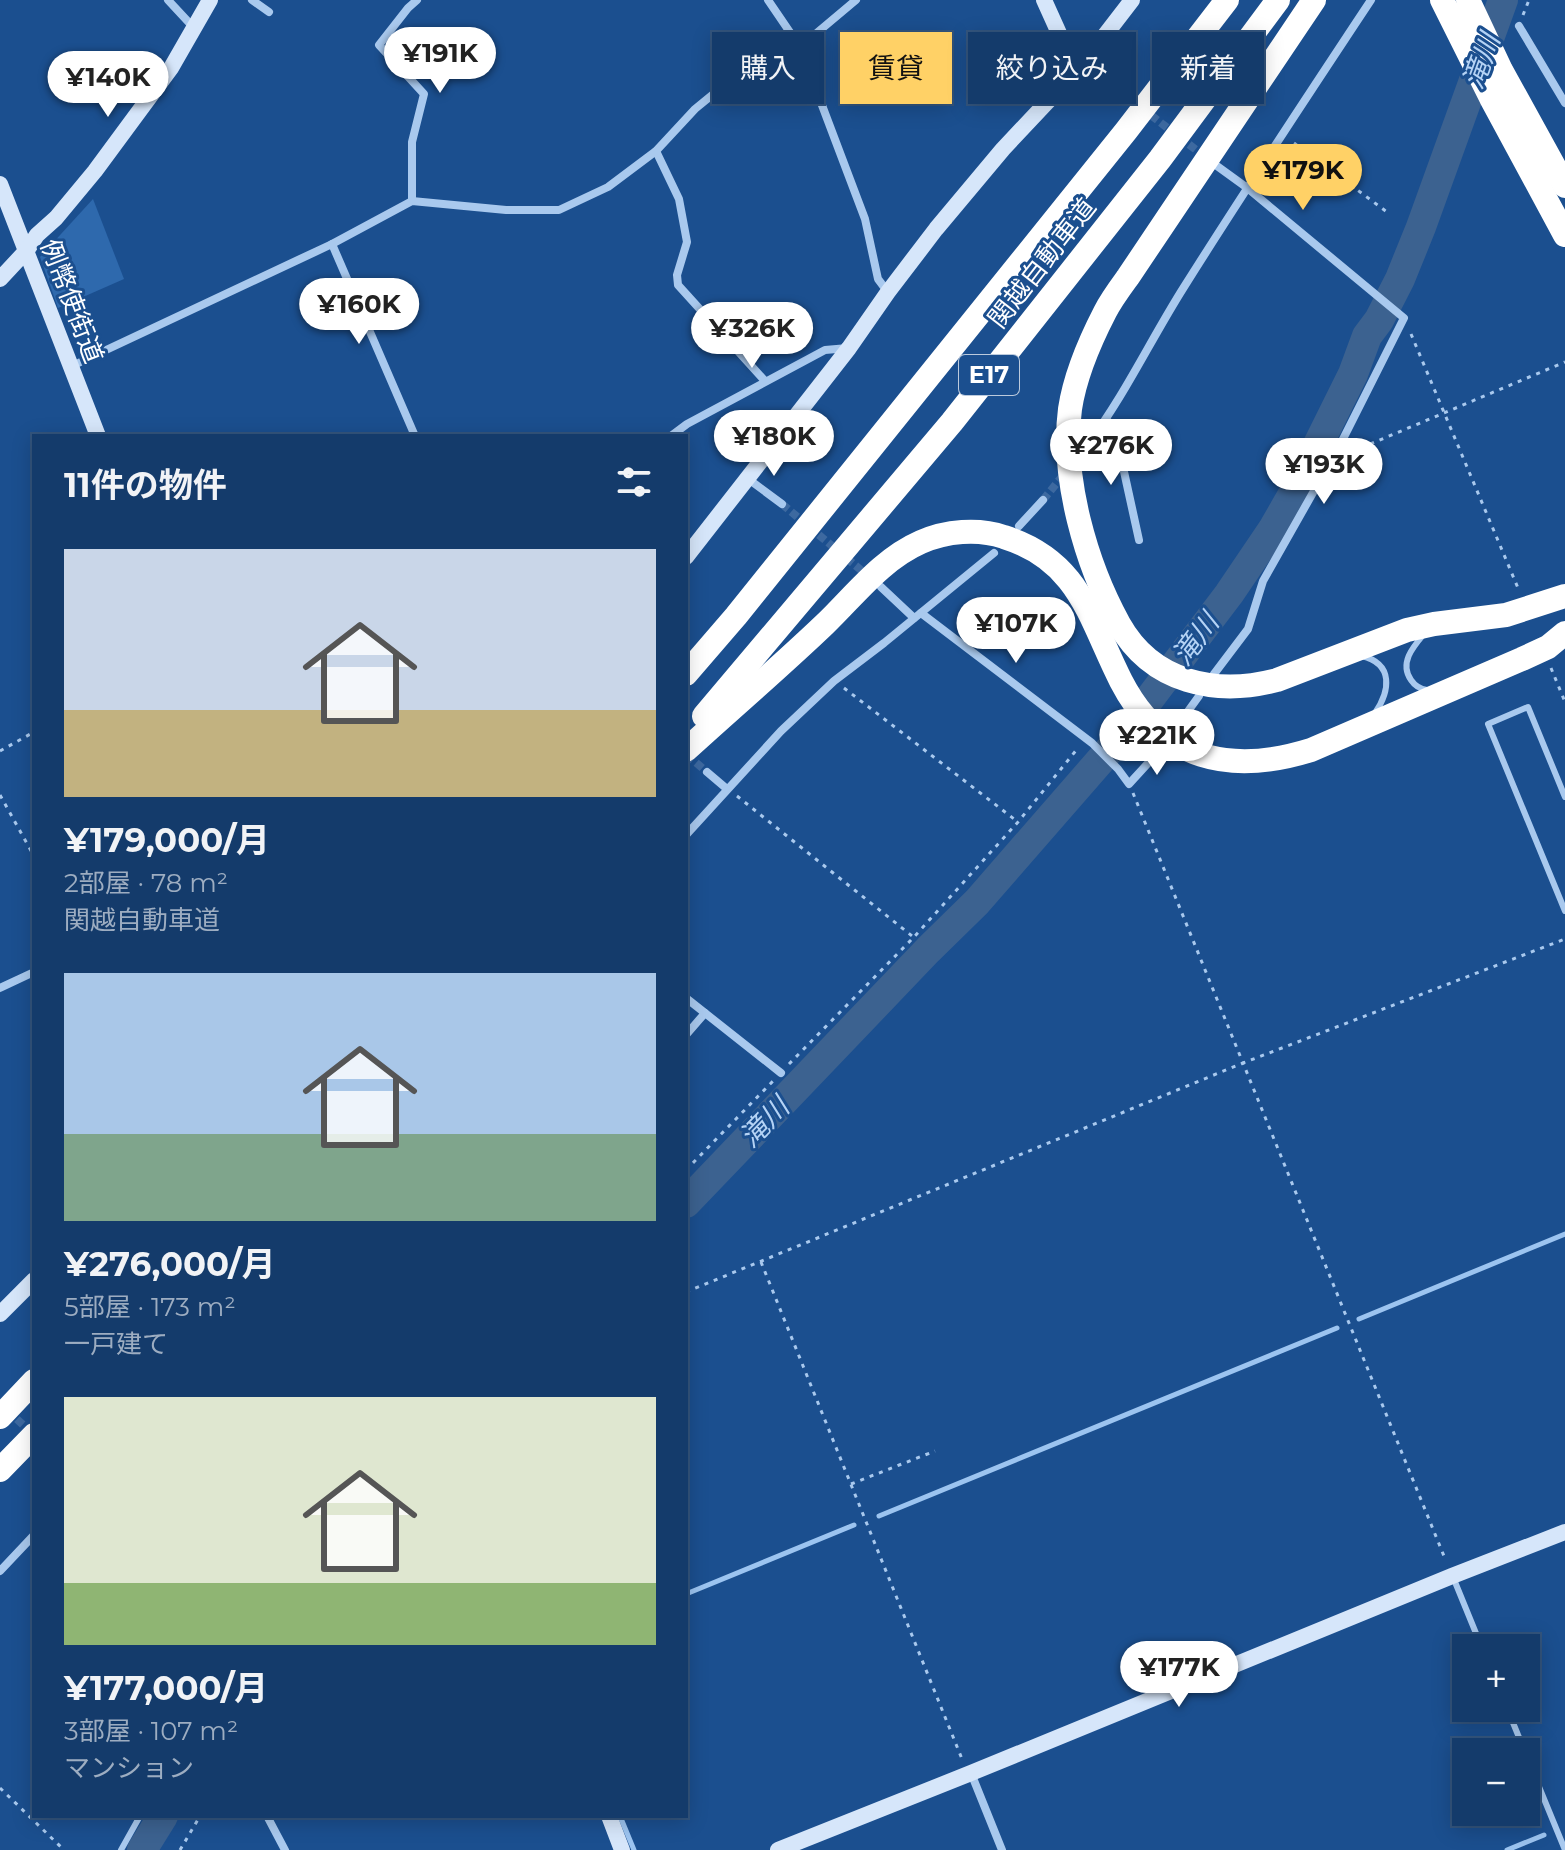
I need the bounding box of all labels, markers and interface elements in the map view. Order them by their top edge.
water label: 滝川 [1455,26,1508,93]
pin: ¥191K [384,27,496,95]
chip: 購入 [712,32,824,104]
chip: 賃貸 [840,32,952,104]
chip: 絞り込み [968,32,1136,104]
chip: 新着 [1152,32,1264,104]
text: ¥191K [402,37,478,69]
pin: ¥140K [52,51,164,119]
text: ¥140K [66,61,150,93]
pin: ¥179K [1247,144,1359,212]
text: ¥179K [1262,154,1344,186]
street label: 関越自動車道 [981,192,1103,334]
street label: 例幣使街道 [34,235,110,367]
pin: ¥160K [303,278,415,346]
text: ¥160K [317,288,401,320]
pin: ¥326K [696,302,808,370]
text: ¥326K [709,312,795,344]
road number: E17 [959,355,1019,395]
pin: ¥180K [718,410,830,478]
pin: ¥276K [1055,419,1167,487]
text: ¥180K [732,420,816,452]
text: ¥276K [1068,429,1154,461]
pin: ¥193K [1268,438,1380,506]
text: ¥193K [1283,448,1365,480]
icon: filters [612,460,656,504]
text: 11件の物件 [64,464,227,506]
pin: ¥107K [960,597,1072,665]
icon: home [288,601,432,745]
water label: 滝川 [1165,604,1227,672]
text: ¥107K [974,607,1058,639]
pin: ¥221K [1101,709,1213,777]
text: ¥221K [1117,719,1197,751]
text: ¥179,000/月 [64,819,270,861]
text: 2部屋 · 78 m² [64,867,228,899]
text: 関越自動車道 [64,904,220,936]
icon: home [288,1025,432,1169]
water label: 滝川 [732,1088,798,1154]
text: ¥276,000/月 [64,1243,276,1285]
text: 5部屋 · 173 m² [64,1291,236,1323]
text: 一戸建て [64,1328,168,1360]
icon: home [288,1449,432,1593]
map controls [1452,1634,1540,1826]
button: + [1452,1634,1540,1722]
pin: ¥177K [1123,1641,1235,1709]
text: ¥177K [1138,1651,1220,1683]
text: ¥177,000/月 [64,1667,268,1709]
text: 3部屋 · 107 m² [64,1715,238,1747]
button: − [1452,1738,1540,1826]
text: マンション [64,1752,194,1784]

